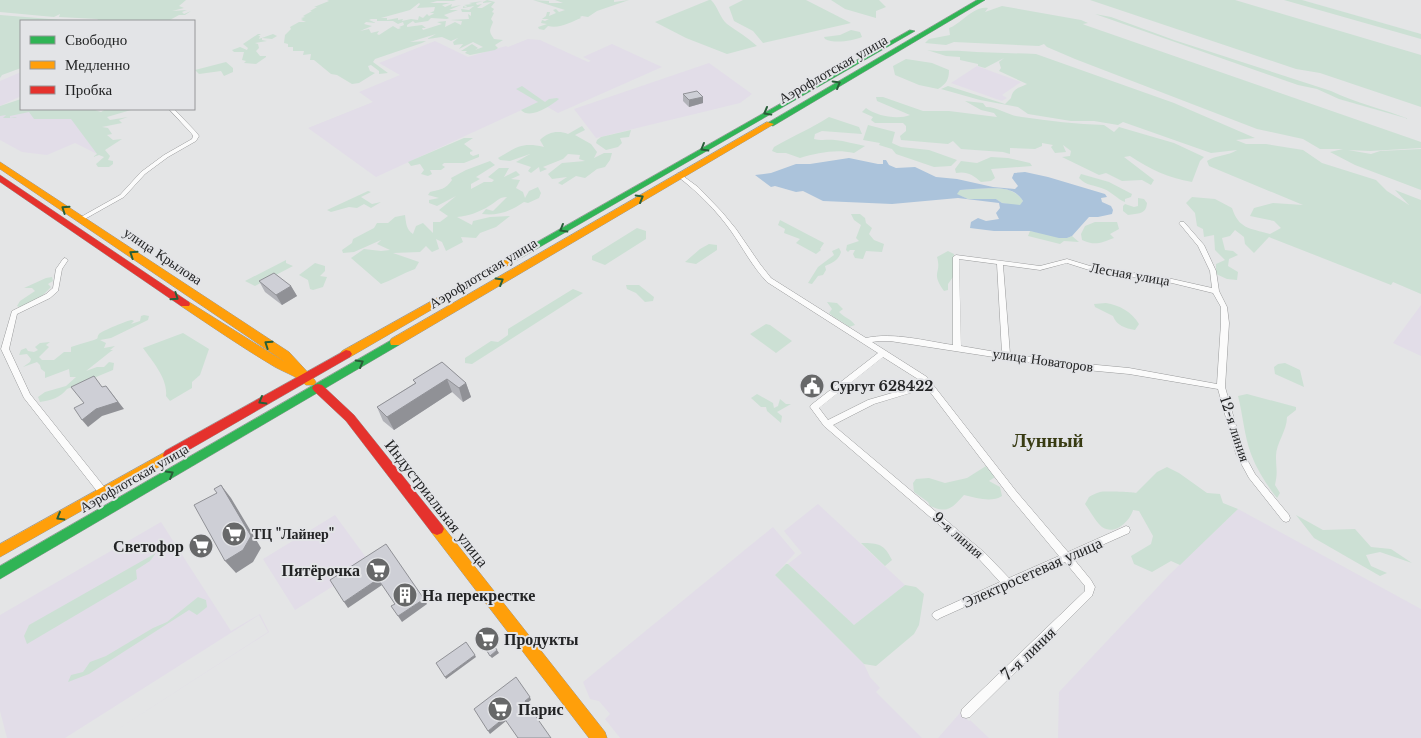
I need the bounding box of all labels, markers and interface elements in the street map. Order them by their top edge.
legend [20,20,195,110]
text: Свободно [65,30,127,49]
street label: Аэрофлотская улица [775,30,891,108]
text: Медленно [65,55,130,74]
text: Пробка [65,80,113,99]
one-way arrow [832,81,841,91]
one-way arrow [764,106,773,116]
one-way arrow [701,142,710,152]
one-way arrow [635,195,644,205]
one-way arrow [61,205,70,215]
one-way arrow [560,222,569,232]
street label: улица Крылова [120,223,206,289]
street label: Аэрофлотская улица [426,233,541,312]
one-way arrow [129,251,139,260]
street label: Лесная улица [1089,258,1172,290]
one-way arrow [495,277,504,287]
one-way arrow [169,291,178,300]
one-way arrow [265,341,274,350]
street label: улица Новаторов [991,344,1095,376]
one-way arrow [355,359,364,369]
public building icon: Сургут 628422 [799,373,825,399]
place label: Сургут 628422 [830,377,933,395]
street label: 12-я линия [1216,394,1254,465]
one-way arrow [258,395,267,405]
district label: Лунный [1013,429,1083,452]
street label: Индустриальная улица [381,435,493,571]
street label: Аэрофлотская улица [76,439,192,517]
one-way arrow [164,471,173,481]
street label: 9-я линия [929,508,988,562]
one-way arrow [56,510,65,520]
supermarket icon: ТЦ "Лайнер" [221,521,247,547]
place label: ТЦ "Лайнер" [252,525,334,543]
street label: Электросетевая улица [959,532,1105,612]
supermarket icon: Светофор [188,533,214,559]
place label: Светофор [113,536,184,556]
supermarket icon: Пятёрочка [365,557,391,583]
place label: Пятёрочка [281,560,360,580]
building icon: На перекрестке [392,582,418,608]
place label: На перекрестке [422,585,535,605]
street label: 7-я линия [997,622,1060,684]
supermarket icon: Продукты [474,626,500,652]
place label: Продукты [504,629,579,649]
supermarket icon: Парис [487,696,513,722]
place label: Парис [518,699,564,719]

